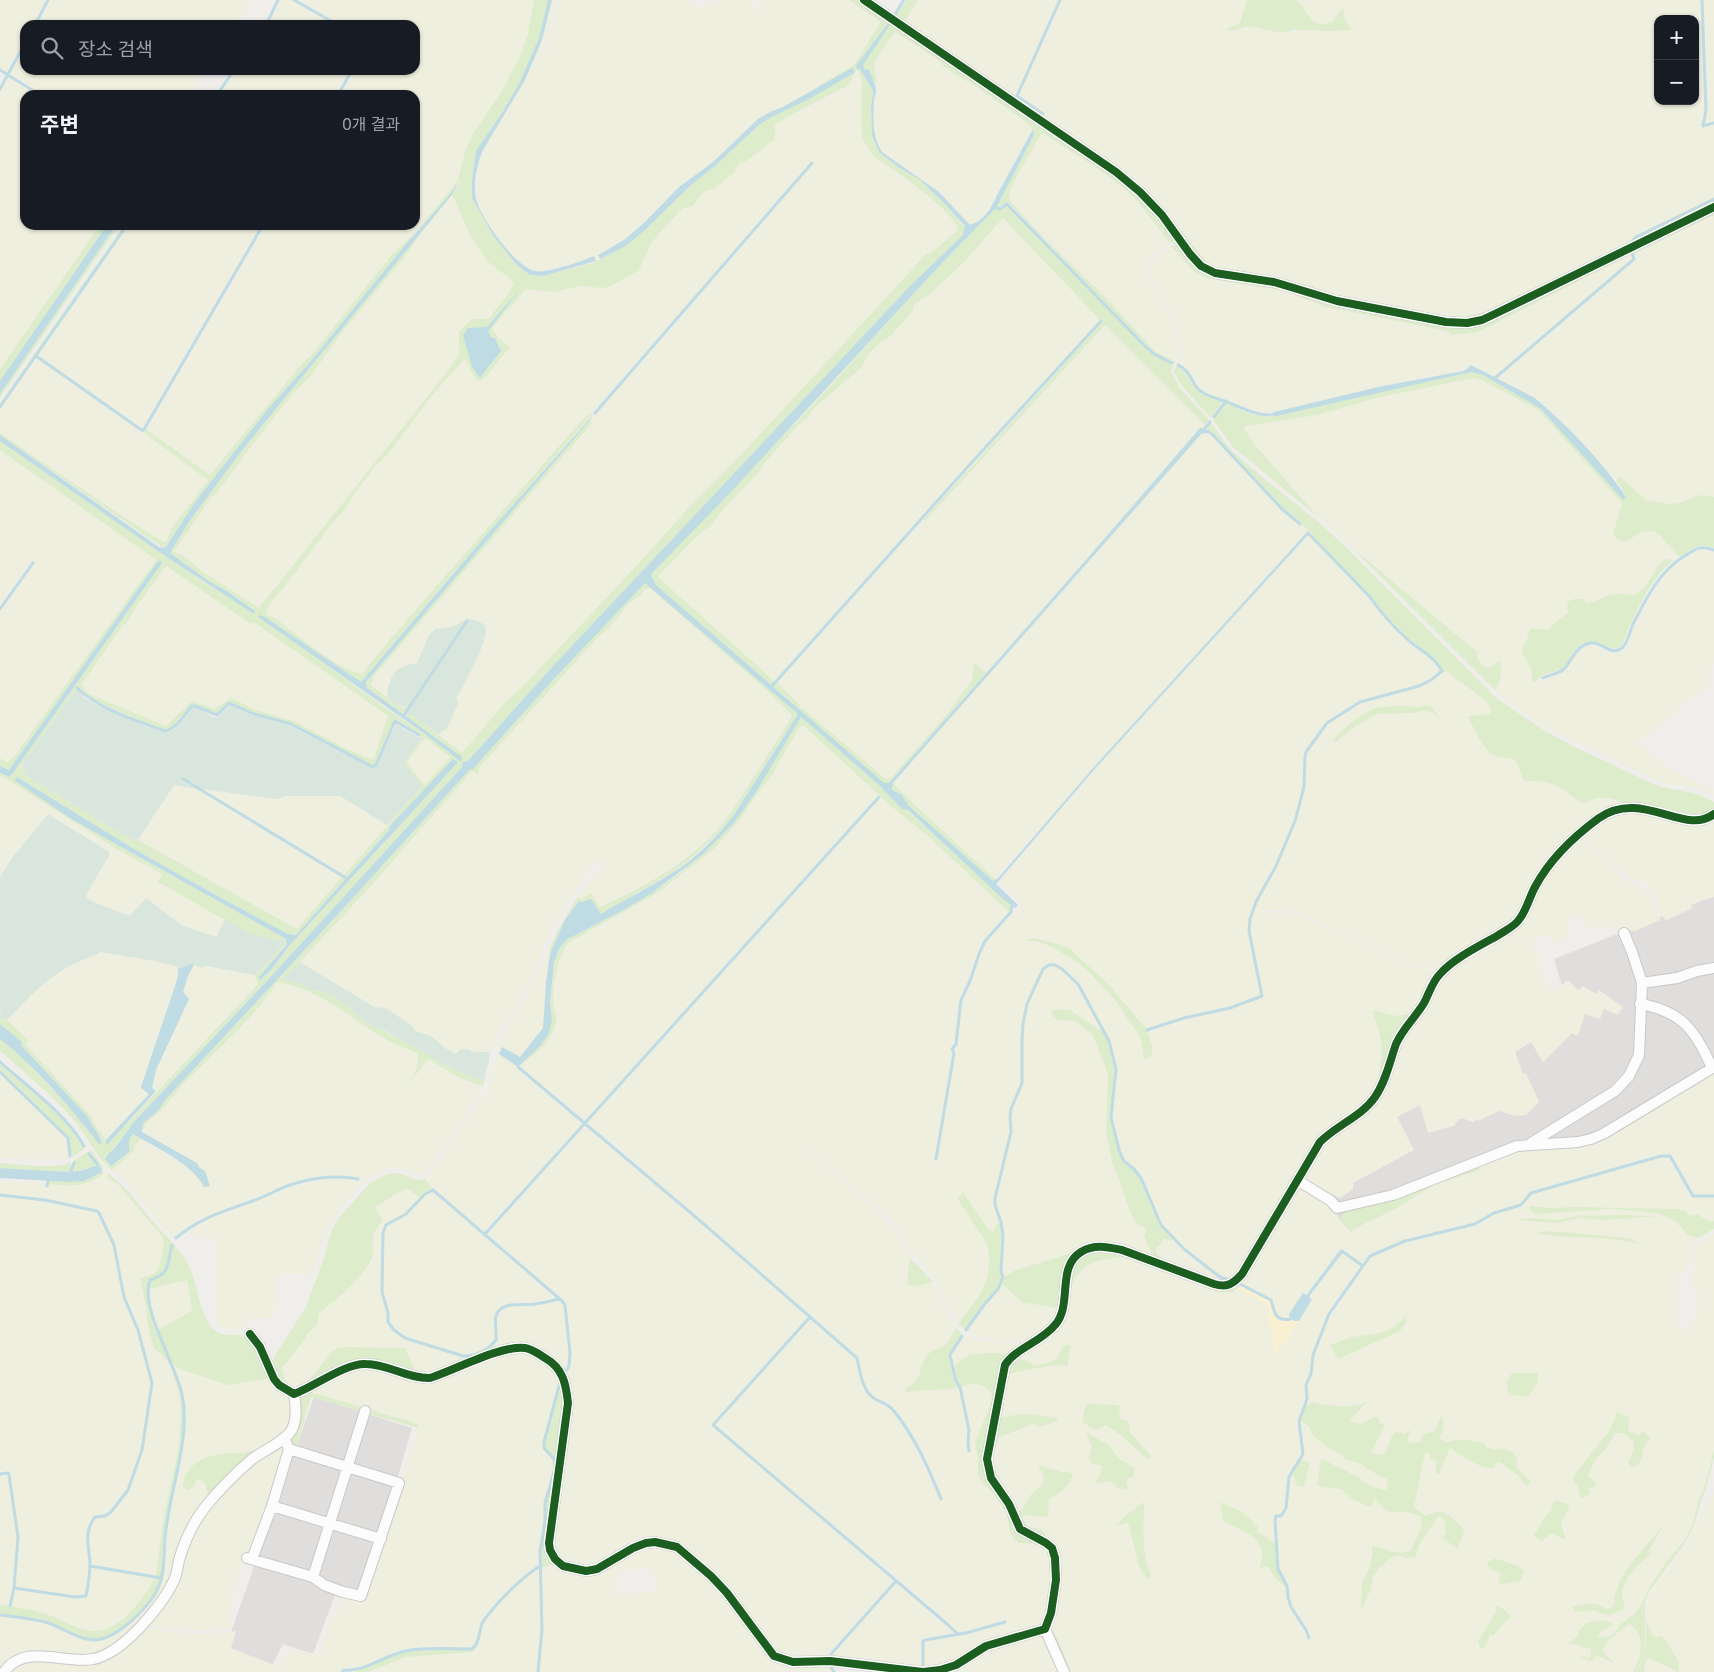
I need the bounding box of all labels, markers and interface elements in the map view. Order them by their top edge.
map controls [1654,15,1699,105]
button: + [1654,15,1699,60]
search box [20,20,420,75]
icon: search [38,34,66,62]
text: 장소 검색 [78,37,153,60]
button: − [1654,60,1699,105]
text: 주변 [40,111,79,137]
text: 0개 결과 [342,114,400,134]

